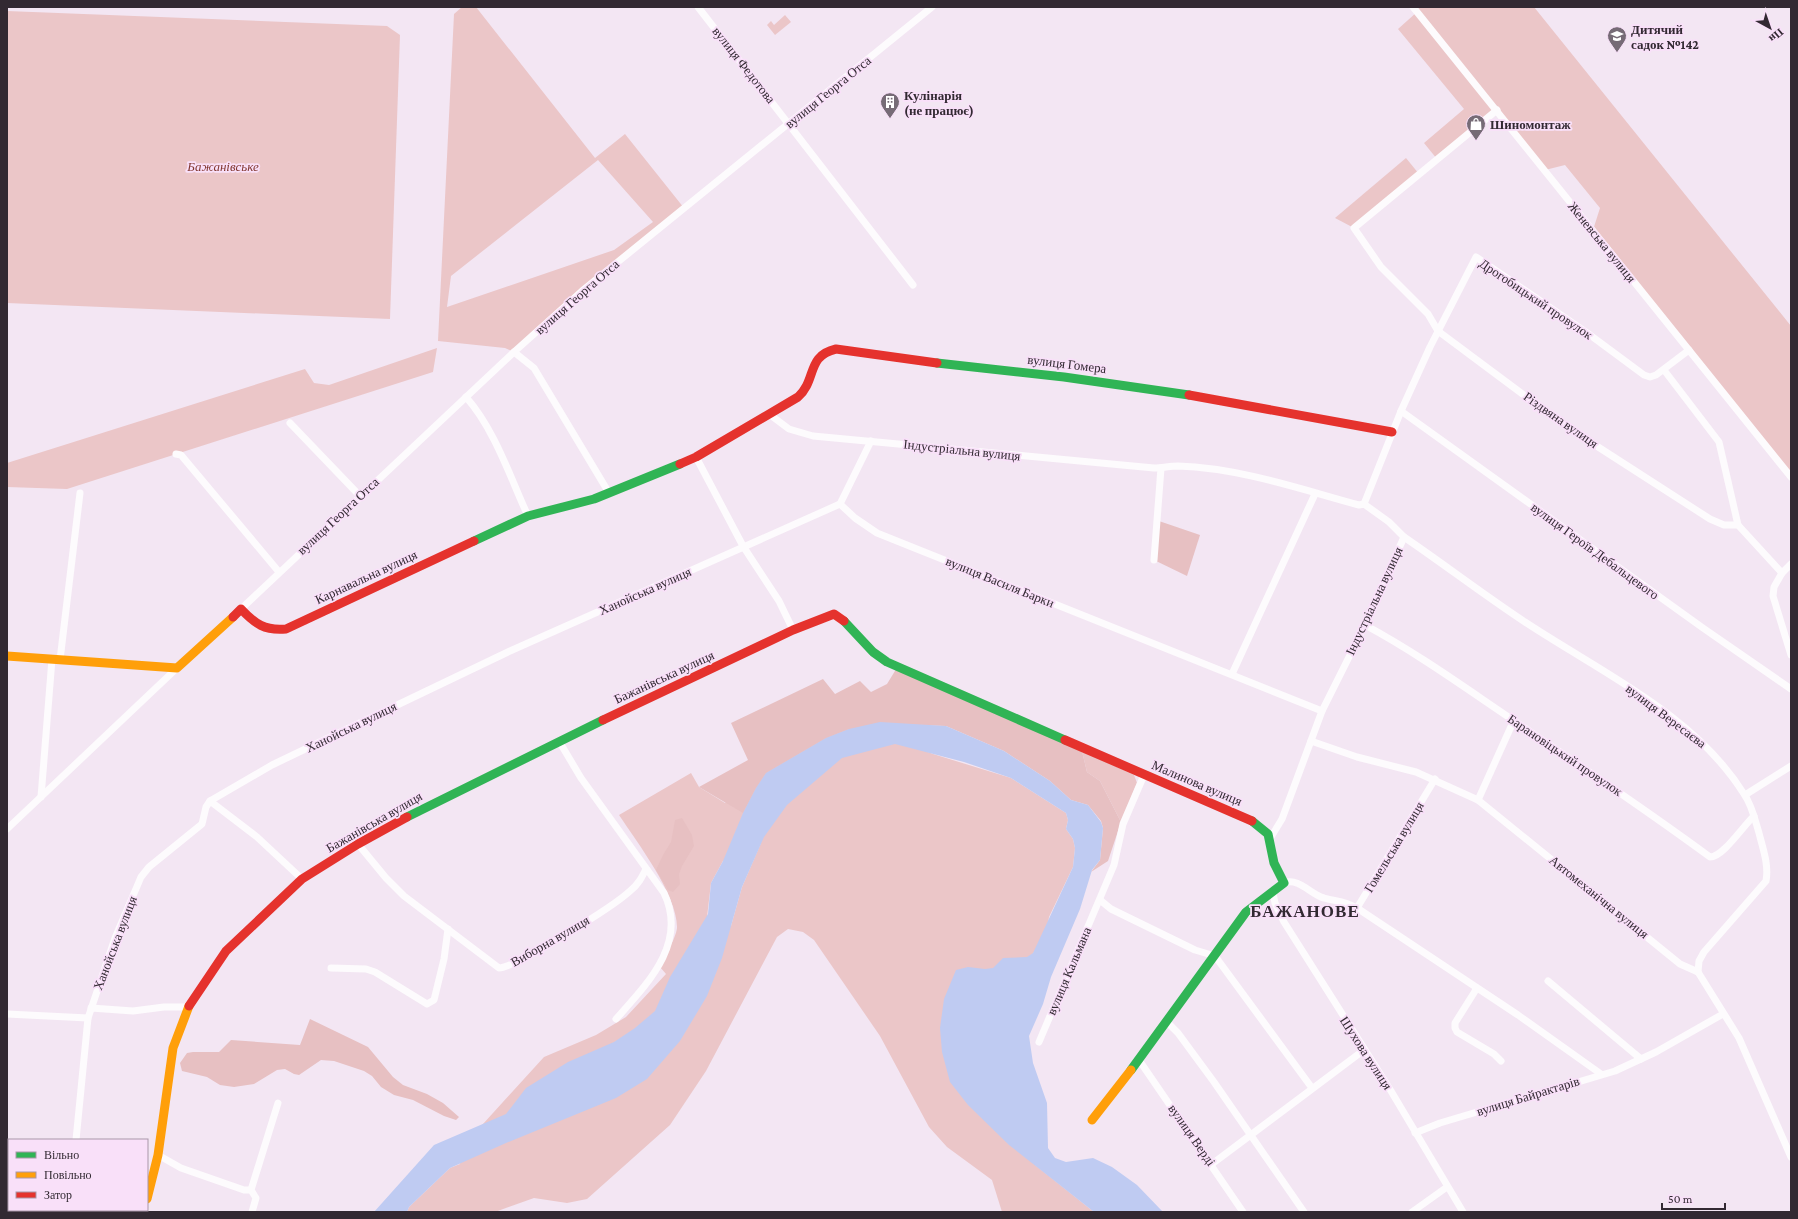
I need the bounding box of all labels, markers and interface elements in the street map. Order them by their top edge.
north arrow [1750,8,1790,48]
place label: Дитячий садок №142 [1631,22,1699,52]
street label: вулиця Федотова [709,24,779,106]
school or university icon: Дитячий садок №142 [1606,25,1628,53]
text: Пн [1766,26,1786,45]
street label: вулиця Георга Отса [782,53,874,131]
place label: Кулінарія (не працює) [904,88,974,119]
building icon: Кулінарія (не працює) [879,91,901,119]
shop icon: Шиномонтаж [1465,113,1487,141]
place label: Шиномонтаж [1490,117,1571,132]
park label: Бажанівське [186,159,259,174]
street label: Женевська вулиця [1565,199,1639,285]
street label: Дрогобицький провулок [1477,255,1596,343]
street label: вулиця Георга Отса [532,256,622,337]
street label: вулиця Гомера [1027,352,1108,376]
street label: Різдвяна вулиця [1521,389,1601,451]
street label: Індустріальна вулиця [903,436,1021,464]
street label: вулиця Георга Отса [294,474,382,558]
street label: вулиця Героїв Дебальцевого [1528,500,1662,602]
street label: Індустріальна вулиця [1342,545,1406,657]
street label: Карнавальна вулиця [313,547,419,607]
street label: вулиця Василя Барки [944,553,1056,611]
street label: Ханойська вулиця [596,564,694,618]
street label: Бажанівська вулиця [612,647,716,707]
street label: вулиця Вересаєва [1623,681,1709,751]
street label: Ханойська вулиця [303,698,399,756]
street label: Барановіцький провулок [1505,711,1626,799]
street label: Малинова вулиця [1150,757,1244,809]
street label: Бажанівська вулиця [323,788,425,856]
street label: Гомельська вулиця [1361,799,1427,895]
street label: Автомеханічна вулиця [1546,852,1652,942]
street label: Ханойська вулиця [90,894,140,992]
district label: БАЖАНОВЕ [1250,902,1360,921]
street label: Виборна вулиця [508,912,592,970]
street label: вулиця Кальмана [1044,925,1094,1017]
street label: Шухова вулиця [1337,1014,1395,1092]
street label: вулиця Байрактарів [1475,1073,1581,1119]
street label: вулиця Верді [1165,1101,1219,1169]
legend [8,1139,148,1211]
text: Вільно [44,1148,79,1162]
text: Повільно [44,1168,92,1182]
scale bar [1662,1185,1725,1211]
text: Затор [44,1188,72,1202]
text: 50 m [1668,1192,1693,1206]

